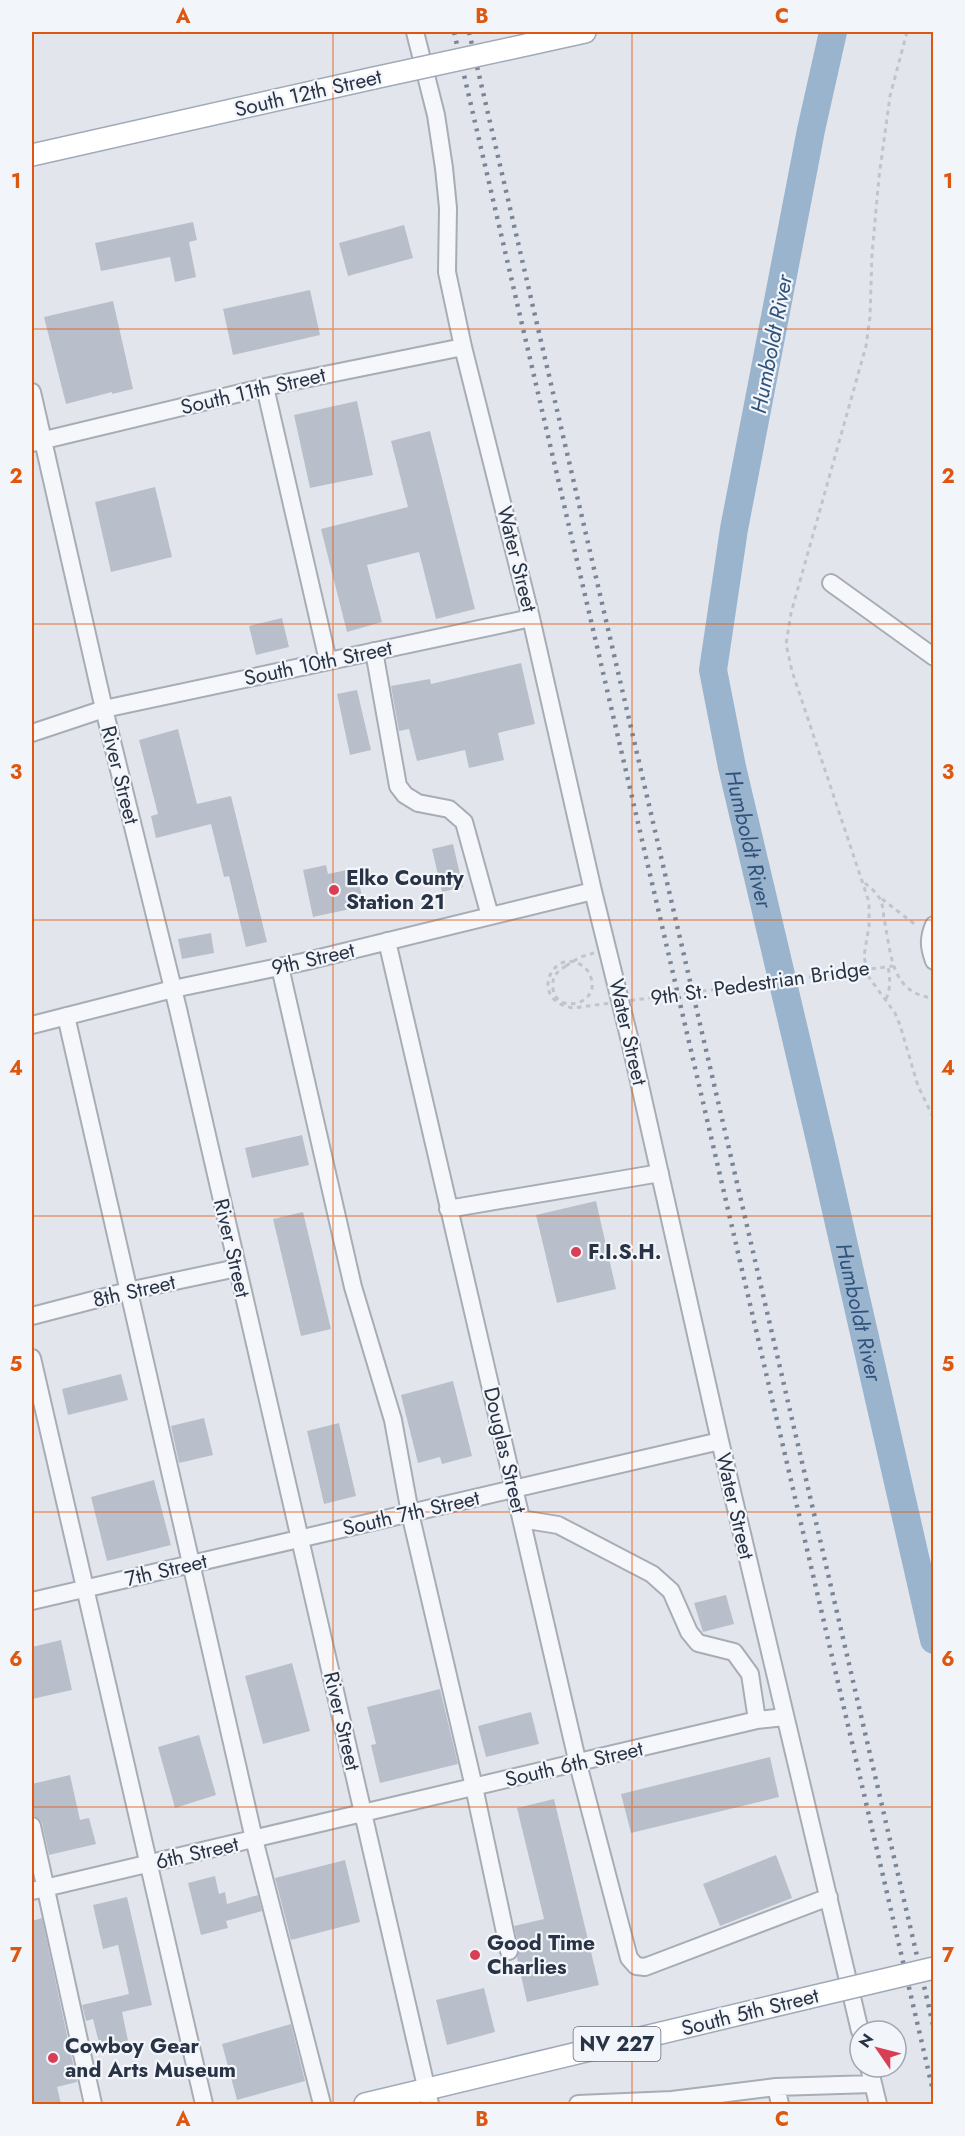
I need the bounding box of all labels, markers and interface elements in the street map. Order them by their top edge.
text: A [175,2,191,31]
text: B [475,2,489,31]
text: C [775,2,789,31]
street label: South 12th Street [231,61,385,125]
text: 1 [11,167,21,196]
text: 1 [943,167,953,196]
water label: Humboldt River [742,270,800,416]
street label: South 11th Street [178,360,328,422]
text: 2 [9,462,23,491]
text: 2 [941,462,955,491]
street label: Water Street [489,503,545,615]
street label: South 10th Street [241,633,395,693]
street label: River Street [93,723,147,827]
text: 3 [10,758,22,787]
text: 3 [942,758,954,787]
water label: Humboldt River [717,767,781,913]
place label: Elko County Station 21 [346,863,465,917]
marker: Elko County Station 21 [327,883,341,897]
street label: 9th Street [268,935,358,983]
street label: 9th St. Pedestrian Bridge [649,953,872,1013]
street label: Water Street [601,976,655,1088]
text: 4 [9,1054,23,1083]
text: 4 [941,1054,955,1083]
street label: River Street [206,1196,258,1300]
place label: F.I.S.H. [588,1237,662,1267]
water label: Humboldt River [828,1240,891,1386]
marker: F.I.S.H. [569,1245,583,1259]
street label: 8th Street [90,1267,178,1315]
text: 5 [10,1350,23,1379]
text: 5 [942,1350,955,1379]
street label: Douglas Street [476,1384,534,1516]
street label: Water Street [708,1450,762,1562]
street label: South 7th Street [339,1483,483,1543]
street label: 7th Street [122,1546,210,1594]
text: 6 [9,1645,23,1674]
text: 6 [941,1645,955,1674]
street label: River Street [316,1669,368,1773]
street label: South 6th Street [502,1734,646,1794]
street label: 6th Street [152,1829,242,1877]
place label: Good Time Charlies [487,1928,595,1982]
text: 7 [10,1941,23,1970]
text: 7 [942,1941,955,1970]
marker: Good Time Charlies [468,1948,482,1962]
street label: South 5th Street [678,1980,822,2044]
north arrow [848,2019,908,2079]
road number: NV 227 [574,2027,660,2061]
text: N [853,2029,879,2052]
place label: Cowboy Gear and Arts Museum [65,2031,236,2085]
marker: Cowboy Gear and Arts Museum [46,2051,60,2065]
text: A [175,2105,191,2134]
text: B [475,2105,489,2134]
text: C [775,2105,789,2134]

